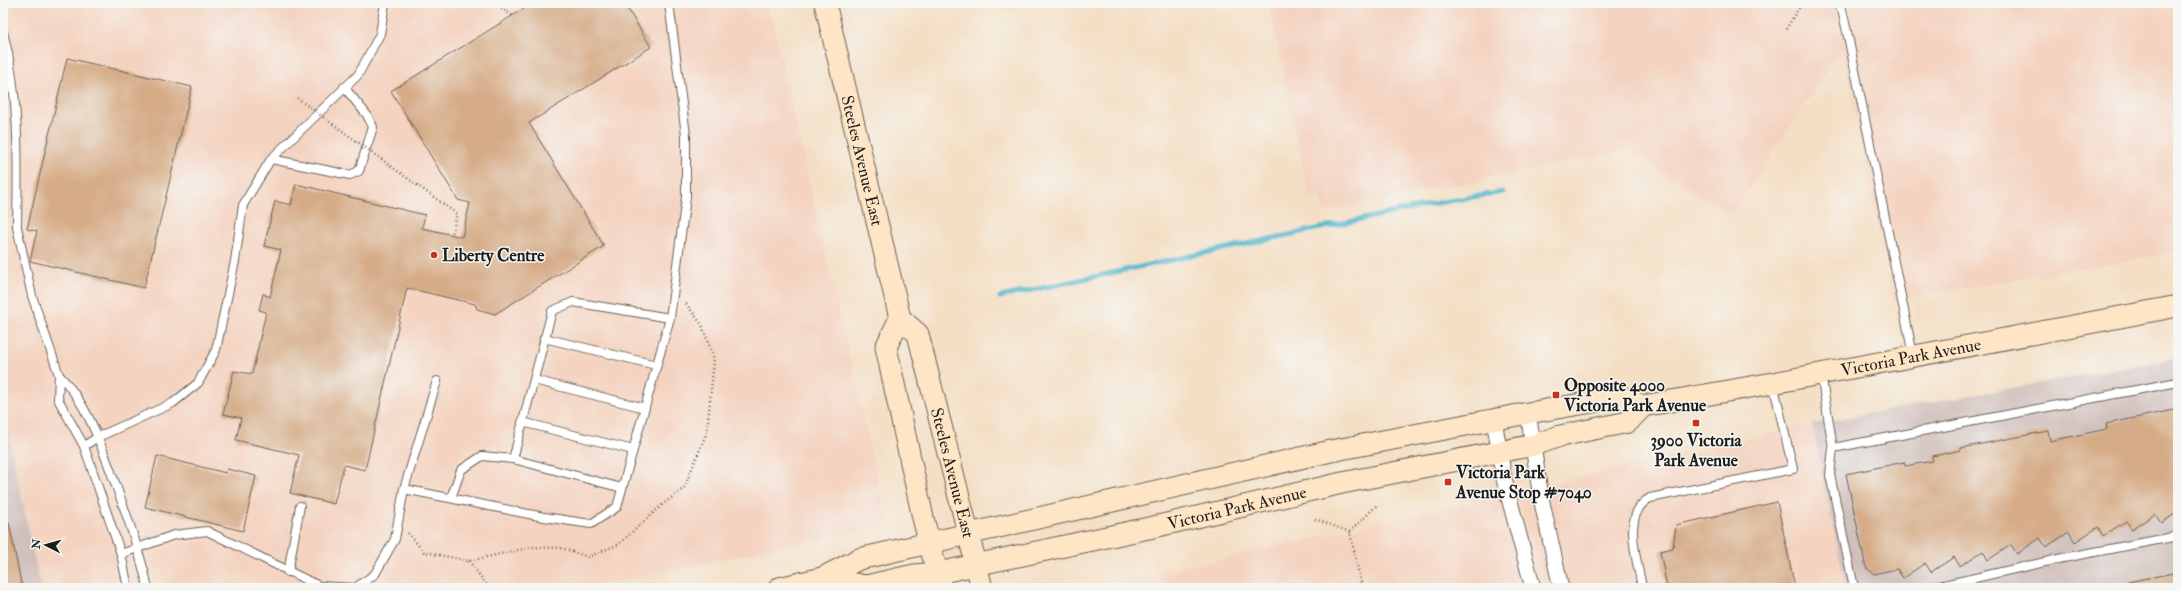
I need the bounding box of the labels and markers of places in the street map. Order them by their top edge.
place label: Liberty Centre [442,245,545,267]
marker: Liberty Centre [429,250,439,260]
place label: Opposite 4000 Victoria Park Avenue [1563,375,1707,416]
marker: Opposite 4000 Victoria Park Avenue [1551,390,1561,400]
marker: 3900 Victoria Park Avenue [1691,418,1701,428]
place label: 3900 Victoria Park Avenue [1651,430,1742,471]
place label: Victoria Park Avenue Stop #7040 [1455,462,1592,504]
marker: Victoria Park Avenue Stop #7040 [1443,477,1453,487]

